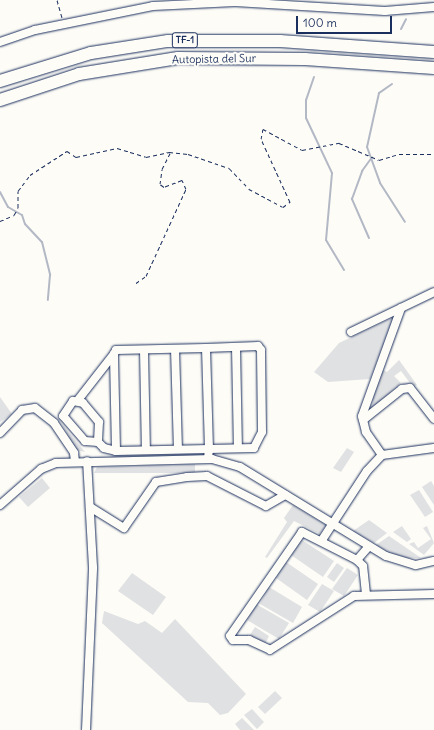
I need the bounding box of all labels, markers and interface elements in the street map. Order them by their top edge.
scale bar [298,8,394,34]
text: 100 m [303,15,337,30]
road number: TF-1 [171,32,199,48]
street label: Autopista del Sur [172,52,256,66]

